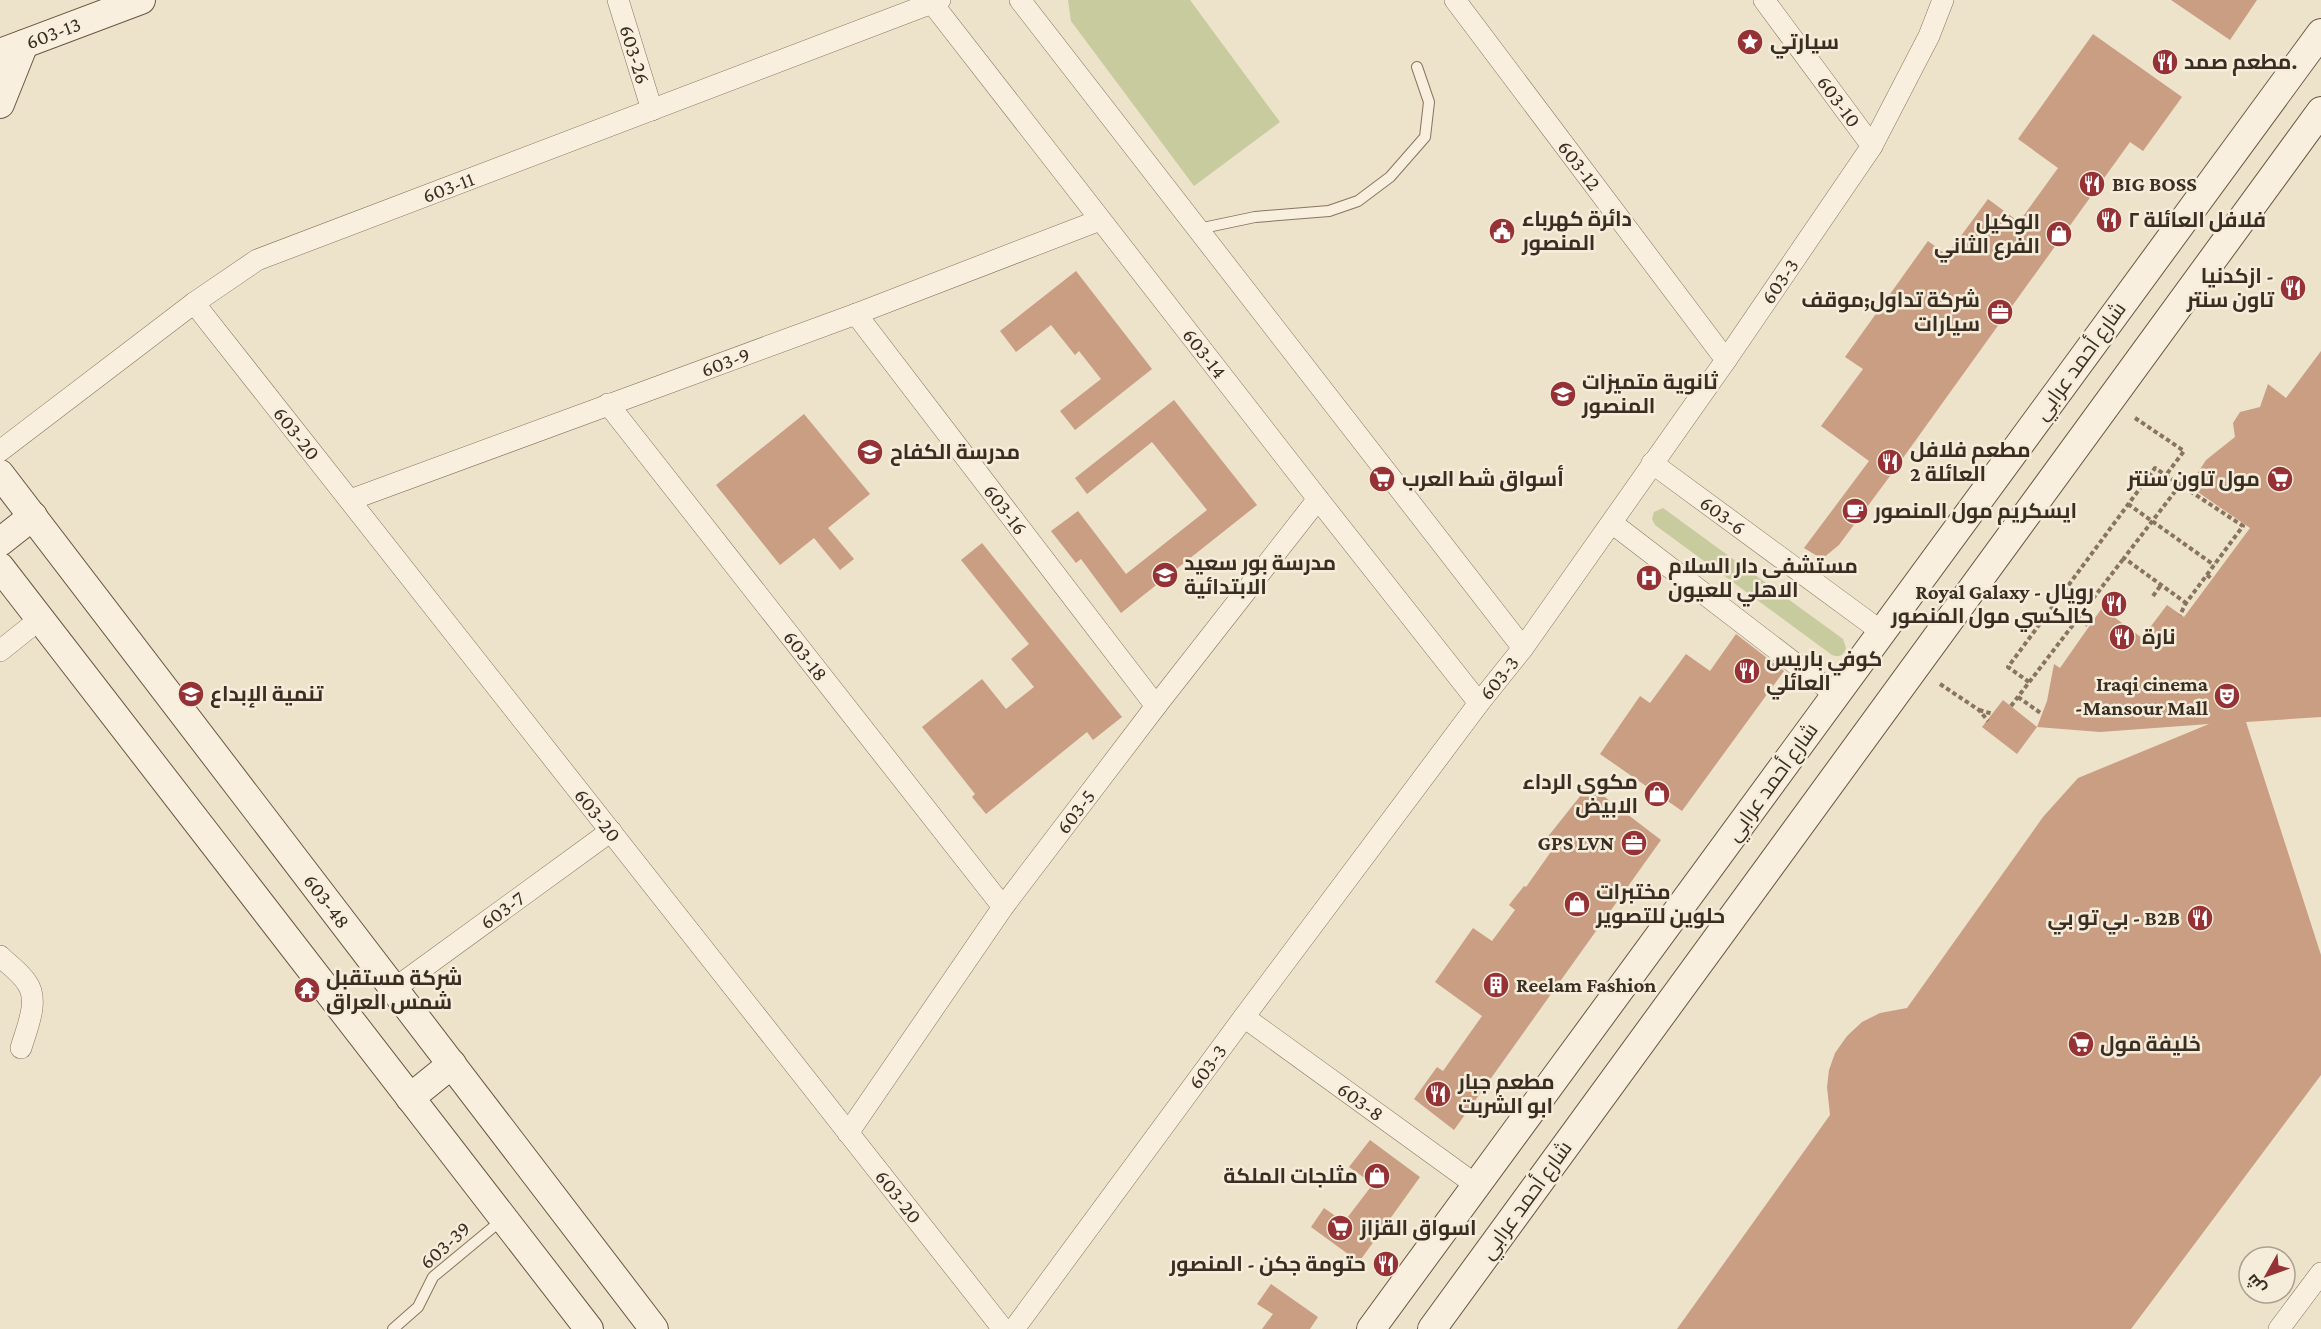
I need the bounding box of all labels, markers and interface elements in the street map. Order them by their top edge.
street label: 603-13 [23,12,84,54]
street label: 603-26 [614,22,655,87]
place icon: سيارتي [1735,27,1765,57]
place label: سيارتي [1770,30,1839,59]
restaurant icon: مطعم صمد. [2150,47,2180,77]
place label: مطعم صمد. [2184,50,2297,76]
street label: 603-10 [1812,71,1866,132]
street label: 603-12 [1553,136,1606,195]
street label: 603-11 [419,166,478,208]
restaurant icon: BIG BOSS [2077,169,2107,199]
place label: BIG BOSS [2112,172,2197,196]
restaurant icon: فلافل العائلة ٢ [2094,205,2124,235]
place label: دائرة كهرباء المنصور [1521,207,1632,256]
place label: فلافل العائلة ٢ [2128,208,2266,232]
place label: الوكيل الفرع الثاني [1934,210,2040,263]
public building icon: دائرة كهرباء المنصور [1487,216,1517,246]
shop icon: الوكيل الفرع الثاني [2044,219,2074,249]
street label: 603-3 [1756,254,1804,308]
place label: ازكدنيا - تاون سنتر [2186,264,2275,313]
restaurant icon: ازكدنيا - تاون سنتر [2278,273,2308,303]
place label: شركة تداول;موقف سيارات [1801,288,1980,336]
office icon: شركة تداول;موقف سيارات [1985,297,2015,327]
street label: شارع أحمد عرابي [2028,297,2134,427]
street label: 603-14 [1178,323,1232,383]
street label: 603-9 [698,342,753,382]
place label: ثانوية متميزات المنصور [1581,370,1718,419]
school or university icon: ثانوية متميزات المنصور [1548,379,1578,409]
street label: 603-20 [268,402,325,465]
school or university icon: مدرسة الكفاح [855,437,885,467]
place label: مطعم فلافل العائلة 2 [1910,438,2031,486]
place label: مدرسة الكفاح [890,440,1020,466]
restaurant icon: مطعم فلافل العائلة 2 [1875,447,1905,477]
supermarket icon: أسواق شط العرب [1367,464,1397,494]
supermarket icon: مول تاون سنتر [2265,464,2295,494]
place label: أسواق شط العرب [1402,465,1564,492]
place label: مول تاون سنتر [2126,467,2260,492]
street label: 603-16 [979,479,1032,539]
street label: 603-6 [1695,490,1750,540]
cafe icon: ايسكريم مول المنصور [1840,496,1870,526]
place label: ايسكريم مول المنصور [1873,499,2077,525]
place label: مدرسة بور سعيد الابتدائية [1184,551,1336,599]
place label: مستشفى دار السلام الاهلي للعيون [1668,554,1858,607]
school or university icon: مدرسة بور سعيد الابتدائية [1150,560,1180,590]
hospital icon: مستشفى دار السلام الاهلي للعيون [1634,563,1664,593]
place label: Royal Galaxy - رويال كالكسي مول المنصور [1890,580,2094,632]
restaurant icon: Royal Galaxy - رويال كالكسي مول المنصور [2099,589,2129,619]
restaurant icon: نارة [2107,622,2137,652]
street label: 603-18 [778,625,833,686]
place label: نارة [2142,625,2176,649]
place label: كوفي باريس العائلي [1766,647,1882,700]
street label: 603-3 [1474,651,1524,705]
restaurant icon: كوفي باريس العائلي [1732,656,1762,686]
place label: Iraqi cinema -Mansour Mall [2075,672,2209,720]
school or university icon: تنمية الإبداع [176,679,206,709]
theatre icon: Iraqi cinema -Mansour Mall [2212,681,2242,711]
place label: تنمية الإبداع [210,682,324,708]
street label: شارع أحمد عرابي [1720,718,1826,848]
place label: مكوى الرداء الابيض [1523,770,1638,818]
shop icon: مكوى الرداء الابيض [1642,779,1672,809]
street label: 603-20 [569,783,626,847]
street label: 603-5 [1051,785,1100,839]
office icon: GPS LVN [1619,828,1649,858]
place label: GPS LVN [1538,831,1614,855]
street label: 603-48 [298,869,355,933]
place label: مختبرات حلوين للتصوير [1595,880,1725,929]
street label: 603-7 [475,886,530,934]
shop icon: مختبرات حلوين للتصوير [1562,889,1592,919]
restaurant icon: بي تو بي - B2B [2185,903,2215,933]
place label: بي تو بي - B2B [2047,906,2180,935]
place label: شركة مستقبل شمس العراق [326,966,462,1015]
building icon: Reelam Fashion [1481,970,1511,1000]
place label: Reelam Fashion [1516,973,1656,997]
temple icon: شركة مستقبل شمس العراق [292,975,322,1005]
supermarket icon: خليفة مول [2066,1029,2096,1059]
place label: خليفة مول [2100,1032,2201,1057]
street label: 603-3 [1183,1040,1232,1094]
place label: مطعم جبار ابو الشربت [1457,1070,1555,1119]
street label: 603-8 [1333,1077,1388,1126]
restaurant icon: مطعم جبار ابو الشربت [1423,1079,1453,1109]
street label: شارع أحمد عرابي [1474,1136,1580,1266]
shop icon: مثلجات الملكة [1362,1161,1392,1191]
place label: مثلجات الملكة [1223,1164,1358,1188]
street label: 603-20 [870,1165,927,1228]
supermarket icon: اسواق القزاز [1325,1213,1355,1243]
street label: 603-39 [415,1216,475,1274]
place label: اسواق القزاز [1359,1216,1477,1241]
north arrow [2237,1245,2297,1305]
restaurant icon: حتومة جكن - المنصور [1371,1249,1401,1279]
place label: حتومة جكن - المنصور [1168,1252,1366,1277]
text: ش [2243,1270,2270,1298]

